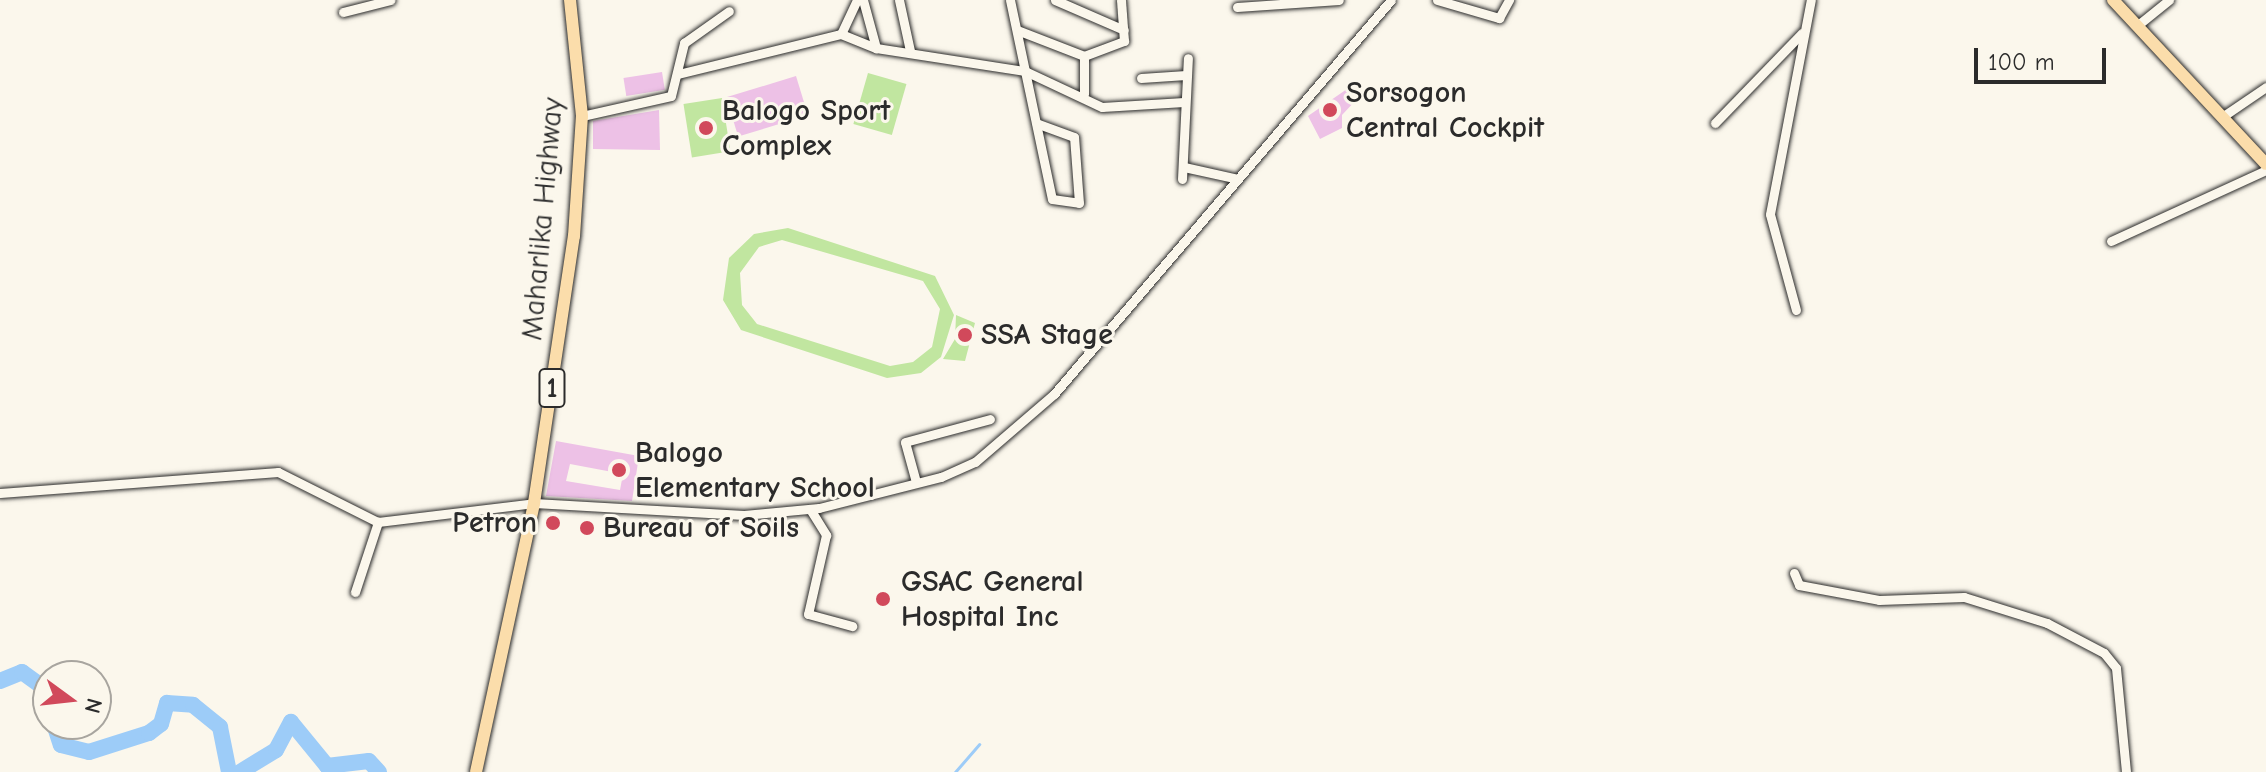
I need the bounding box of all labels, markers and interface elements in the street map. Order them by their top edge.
scale bar [1978,32,2110,82]
text: 100 m [1988,48,2055,76]
place label: Sorsogon Central Cockpit [1346,75,1544,146]
place label: Balogo Sport Complex [722,93,890,164]
street label: Maharlika Highway [514,96,572,342]
marker: Sorsogon Central Cockpit [1321,101,1339,119]
marker: Balogo Sport Complex [697,119,715,137]
place label: SSA Stage [981,317,1113,353]
marker: SSA Stage [956,326,974,344]
road number: 1 [538,364,566,412]
place label: Balogo Elementary School [635,435,875,506]
marker: Balogo Elementary School [610,461,628,479]
place label: Petron [452,505,537,541]
place label: Bureau of Soils [603,510,799,546]
marker: Petron [544,514,562,532]
marker: Bureau of Soils [578,519,596,537]
place label: GSAC General Hospital Inc [901,564,1084,634]
marker: GSAC General Hospital Inc [872,588,894,610]
north arrow [32,660,112,740]
text: N [79,695,108,716]

